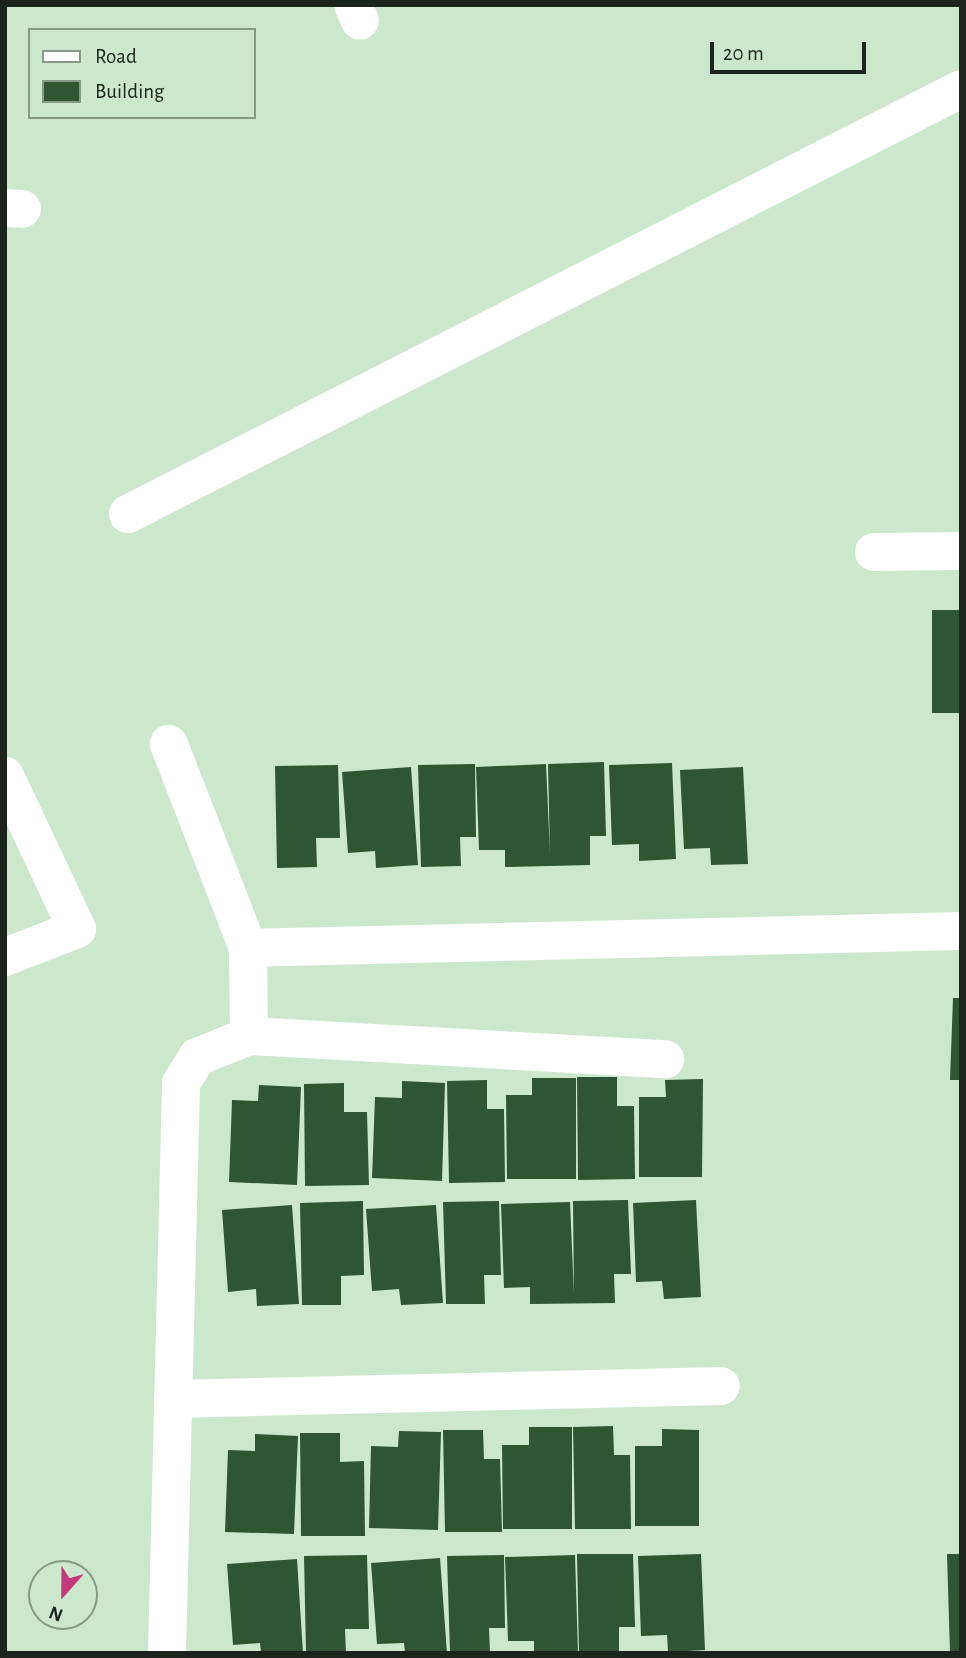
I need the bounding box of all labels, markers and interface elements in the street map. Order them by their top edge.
legend [28,28,256,119]
scale bar [714,28,870,72]
text: 20 m [723,43,764,64]
text: Road [95,46,137,67]
text: Building [95,81,164,102]
north arrow [28,1560,98,1630]
text: N [46,1602,66,1624]

